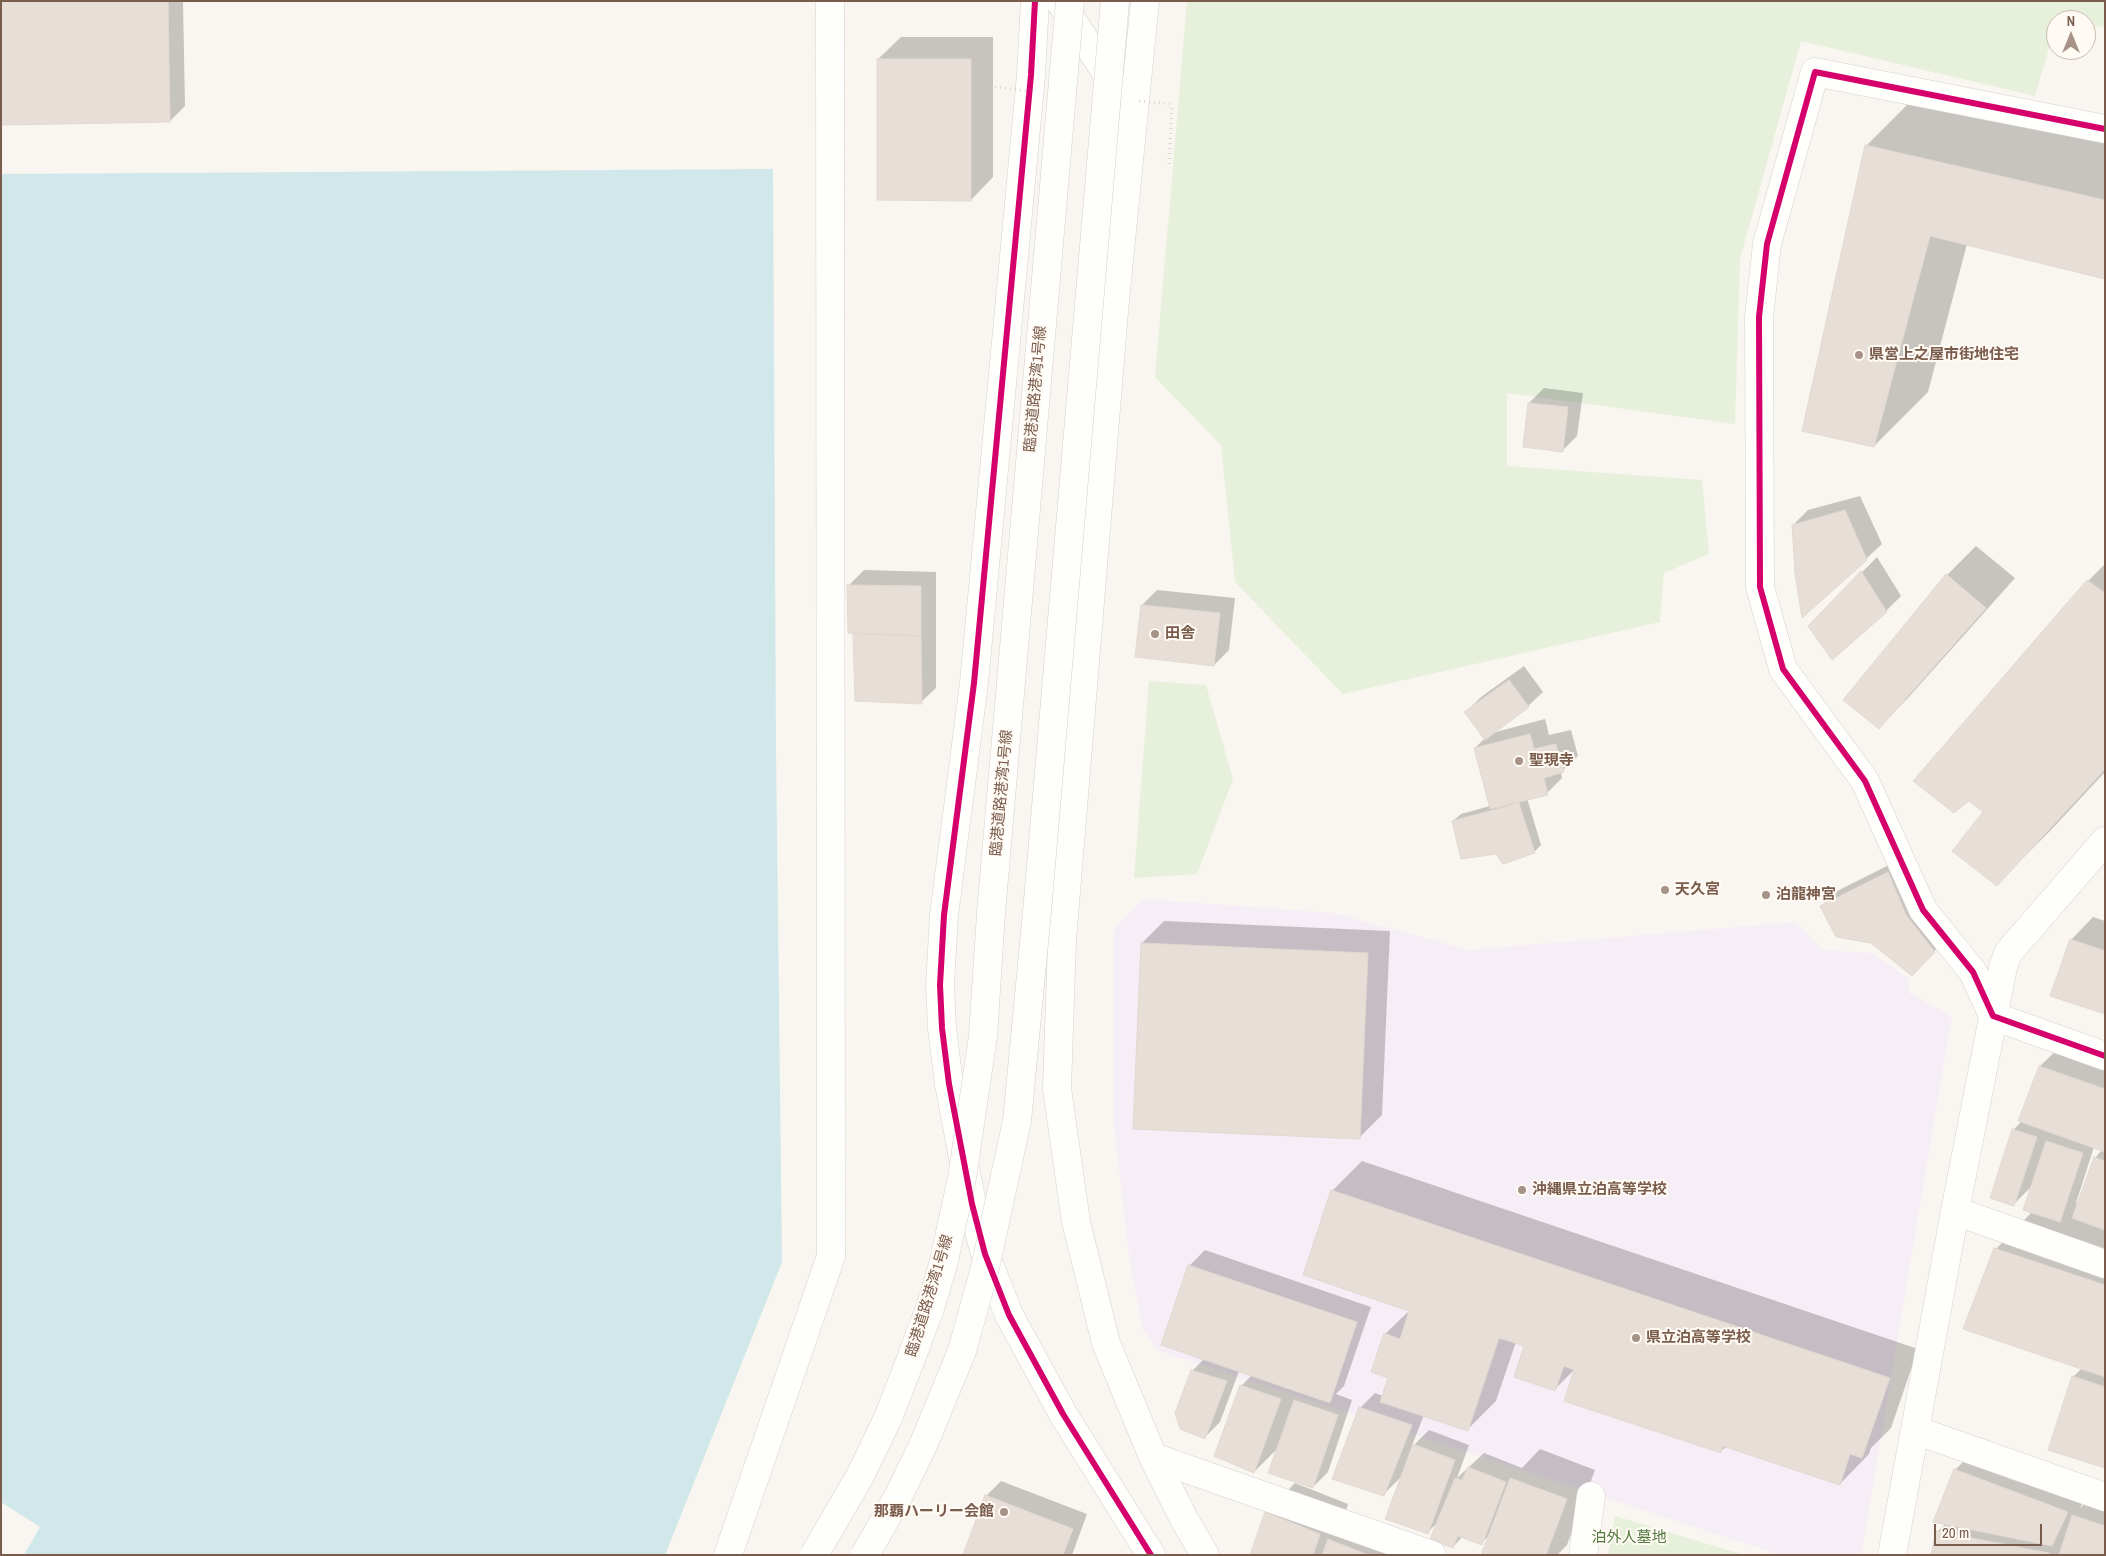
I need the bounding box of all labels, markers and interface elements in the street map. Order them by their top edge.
north arrow [2046,10,2096,60]
text: N [2067,12,2075,30]
street label: 臨港道路港湾1号線 [1022,325,1050,453]
place label: 県営上之屋市街地住宅 [1869,346,2019,364]
marker: 県営上之屋市街地住宅 [1853,349,1865,361]
place label: 田舎 [1165,625,1195,643]
marker: 田舎 [1149,628,1161,640]
street label: 臨港道路港湾1号線 [988,729,1016,857]
place label: 聖現寺 [1529,752,1574,770]
marker: 聖現寺 [1513,755,1525,767]
place label: 天久宮 [1675,881,1720,899]
marker: 天久宮 [1659,884,1671,896]
place label: 泊龍神宮 [1776,886,1836,904]
marker: 泊龍神宮 [1760,889,1772,901]
place label: 沖縄県立泊高等学校 [1532,1181,1667,1199]
marker: 沖縄県立泊高等学校 [1516,1184,1528,1196]
street label: 臨港道路港湾1号線 [903,1233,957,1359]
place label: 県立泊高等学校 [1646,1329,1751,1347]
marker: 県立泊高等学校 [1630,1332,1642,1344]
place label: 那覇ハーリー会館 [874,1503,994,1521]
marker: 那覇ハーリー会館 [998,1506,1010,1518]
scale bar [1936,1514,2044,1546]
text: 20 m [1942,1522,1969,1543]
park label: 泊外人墓地 [1592,1529,1666,1547]

